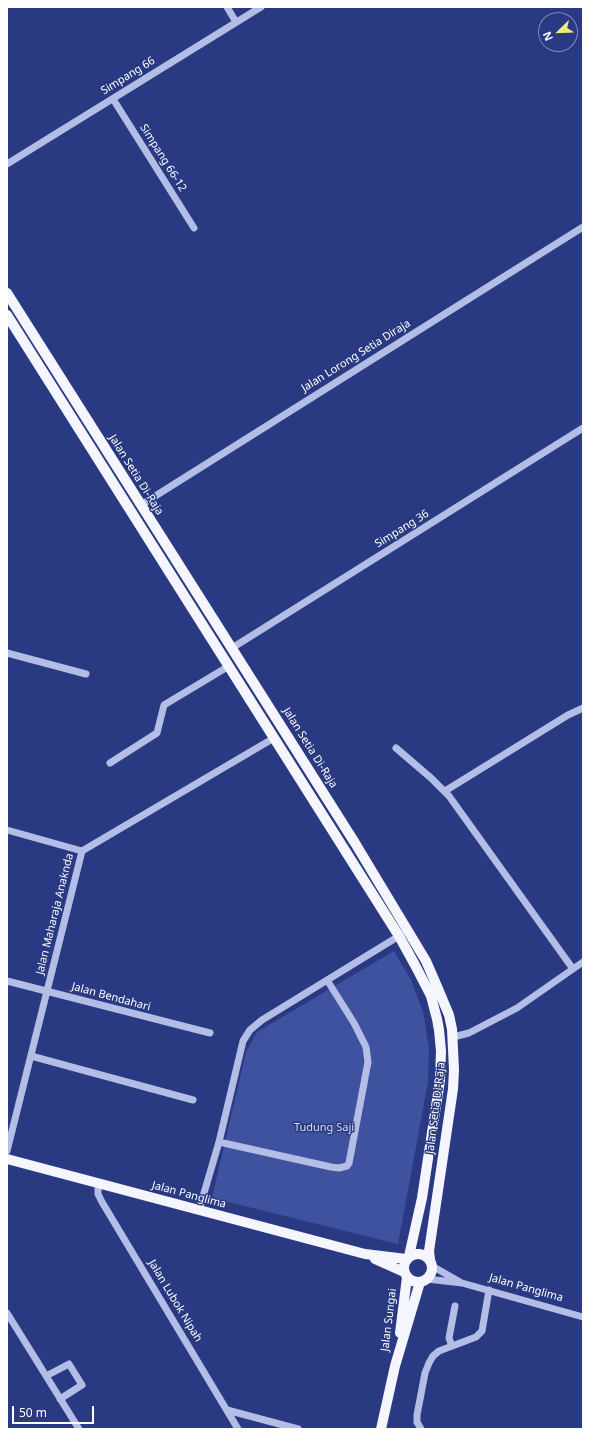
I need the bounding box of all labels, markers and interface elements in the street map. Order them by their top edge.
north arrow [538,12,578,52]
text: N [539,29,556,44]
street label: Simpang 66 [99,54,157,98]
street label: Simpang 66-12 [137,122,189,194]
street label: Jalan Lorong Setia Diraja [299,317,413,395]
street label: Jalan Setia Di-Raja [106,432,166,518]
street label: Simpang 36 [373,507,431,551]
street label: Jalan Setia Di-Raja [280,705,340,791]
street label: Jalan Maharaja Anaknda [33,852,77,976]
street label: Jalan Bendahari [70,980,152,1014]
street label: Jalan Setia Di-Raja [424,1061,448,1155]
park label: Tudung Saji [294,1121,354,1135]
street label: Jalan Panglima [150,1179,228,1211]
street label: Jalan Lubok Nipah [145,1258,205,1344]
street label: Jalan Panglima [487,1271,565,1305]
street label: Jalan Sungai [379,1288,399,1352]
scale bar [14,1398,96,1424]
text: 50 m [19,1404,47,1421]

